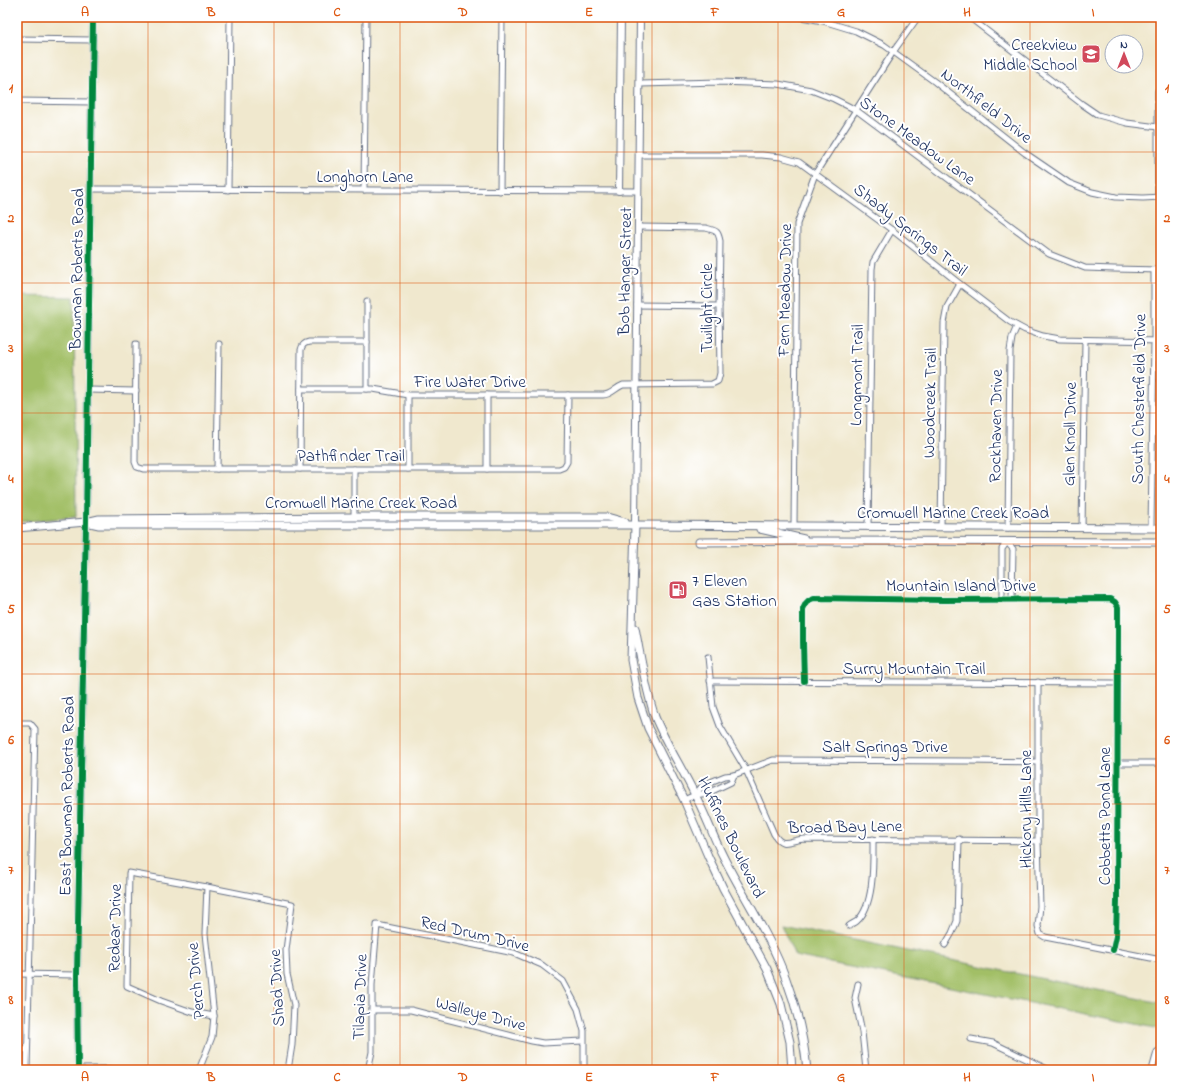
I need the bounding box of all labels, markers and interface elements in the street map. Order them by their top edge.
text: A [81,3,89,22]
text: B [206,3,216,22]
text: C [333,3,341,22]
text: D [457,3,468,22]
text: E [585,3,593,22]
text: F [710,3,720,22]
text: G [837,3,845,22]
text: H [963,3,971,22]
text: I [1091,3,1095,22]
place label: Creekview Middle School [983,33,1077,78]
north arrow [1104,34,1144,74]
text: N [1120,37,1128,53]
school or university icon: Creekview Middle School [1080,43,1102,65]
street label: Northfield Drive [935,62,1037,150]
text: 1 [9,79,14,98]
text: 1 [1165,79,1170,98]
street label: Stone Meadow Lane [854,91,981,192]
street label: Longhorn Lane [317,165,414,192]
street label: Shady Springs Trail [846,178,973,284]
street label: Bowman Roberts Road [64,188,91,351]
street label: Bob Hanger Street [612,207,641,336]
text: 2 [7,209,15,228]
text: 2 [1163,209,1171,228]
street label: Fern Meadow Drive [772,223,799,358]
street label: Twilight Circle [695,263,722,353]
street label: South Chesterfield Drive [1126,313,1153,484]
street label: Longmont Trail [844,324,873,426]
text: 3 [7,339,14,358]
text: 3 [1163,339,1170,358]
street label: Woodcreek Trail [917,348,944,458]
street label: Rockhaven Drive [983,369,1010,483]
street label: Fire Water Drive [413,370,526,395]
street label: Glen Knoll Drive [1057,381,1084,486]
street label: Pathfinder Trail [297,444,405,469]
text: 4 [7,470,14,489]
text: 4 [1163,470,1170,489]
street label: Cromwell Marine Creek Road [265,491,457,516]
street label: Cromwell Marine Creek Road [857,501,1049,526]
place label: 7 Eleven Gas Station [692,569,777,614]
street label: Mountain Island Drive [886,574,1036,599]
fuel station icon: 7 Eleven Gas Station [667,579,689,601]
text: 5 [7,600,15,619]
text: 5 [1163,600,1171,619]
street label: Surry Mountain Trail [843,657,986,683]
street label: East Bowman Roberts Road [53,696,82,896]
text: 6 [7,731,14,750]
text: 6 [1163,731,1170,750]
street label: Salt Springs Drive [822,735,948,762]
street label: Cobbetts Pond Lane [1093,746,1118,885]
street label: Hickory Hills Lane [1014,749,1040,868]
street label: Huffines Boulevard [690,773,771,903]
street label: Broad Bay Lane [787,814,903,842]
text: 7 [8,861,14,880]
text: 7 [1164,861,1170,880]
street label: Redear Drive [102,883,129,972]
street label: Red Drum Drive [418,910,532,959]
street label: Perch Drive [181,941,212,1020]
street label: Shad Drive [263,948,292,1027]
street label: Tilapia Drive [347,953,375,1041]
street label: Walleye Drive [432,990,529,1040]
text: 8 [8,991,14,1010]
text: 8 [1164,991,1170,1010]
text: A [81,1068,89,1087]
text: B [206,1068,216,1087]
text: C [333,1068,341,1087]
text: D [457,1068,468,1087]
text: E [585,1068,593,1087]
text: F [710,1068,720,1087]
text: G [837,1068,845,1087]
text: H [963,1068,971,1087]
text: I [1091,1068,1095,1087]

